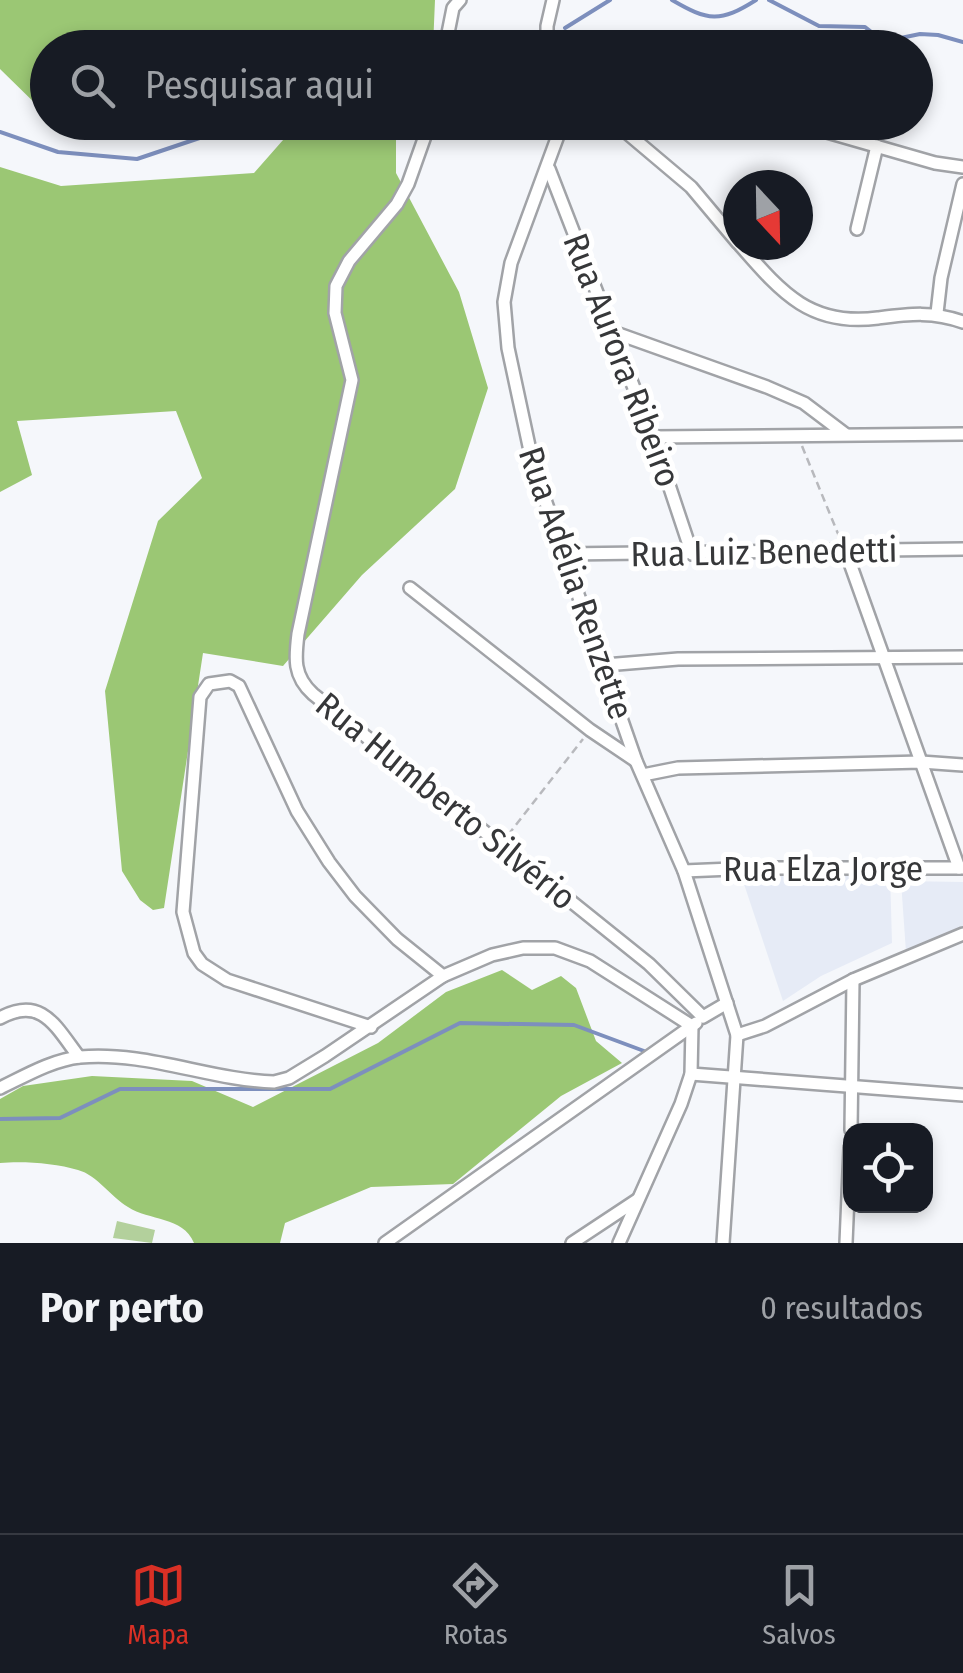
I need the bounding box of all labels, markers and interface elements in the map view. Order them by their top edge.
search box [30,30,933,140]
icon: search [65,58,120,113]
text: Pesquisar aqui [145,62,374,108]
north arrow [723,170,813,260]
street label: Rua Aurora Ribeiro [554,227,690,493]
street label: Rua Adélia Renzette [510,441,642,725]
street label: Rua Luiz Benedetti [630,529,898,575]
street label: Rua Humberto Silvério [308,683,584,919]
street label: Rua Elza Jorge [723,848,923,890]
map controls [843,1123,933,1213]
button: locate [843,1123,933,1213]
text: Por perto [40,1283,204,1333]
text: 0 resultados [760,1289,923,1327]
tab: Mapa [127,1558,189,1651]
tab: Rotas [444,1558,508,1651]
tab: Salvos [762,1558,836,1651]

